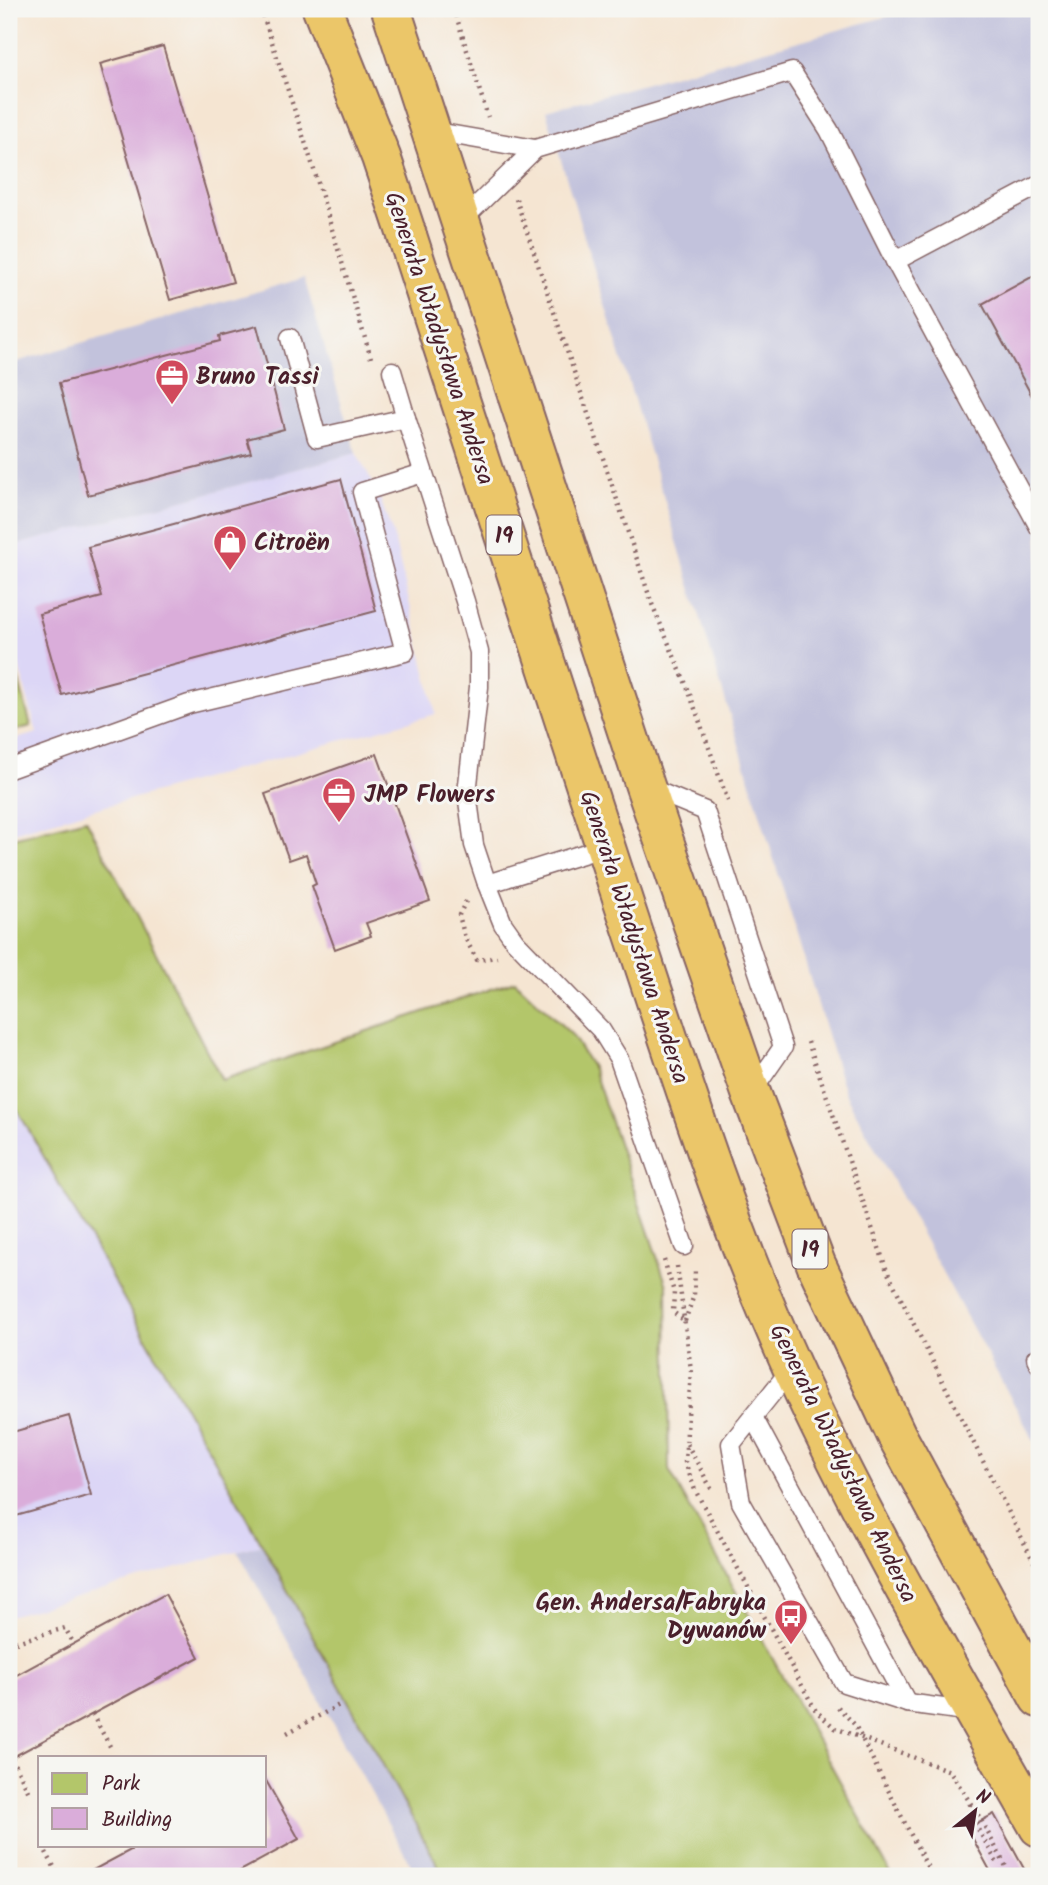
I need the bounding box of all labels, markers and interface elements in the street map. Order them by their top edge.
street label: Generała Władysława Andersa [373,187,504,490]
office icon: Bruno Tassi [153,357,191,406]
place label: Bruno Tassi [196,358,320,397]
road number: 19 [486,516,522,554]
shop icon: Citroën [211,523,249,572]
place label: Citroën [254,524,330,563]
office icon: JMP Flowers [320,775,358,824]
place label: JMP Flowers [364,776,495,815]
street label: Generała Władysława Andersa [568,786,699,1089]
road number: 19 [792,1230,828,1268]
street label: Generała Władysława Andersa [758,1317,927,1610]
place label: Gen. Andersa/Fabryka Dywanów [536,1584,767,1651]
bus stop icon: Gen. Andersa/Fabryka Dywanów [772,1597,810,1646]
legend [38,1756,266,1846]
text: Park [102,1768,140,1801]
north arrow [940,1776,1010,1846]
text: N [970,1782,995,1814]
text: Building [102,1804,172,1837]

